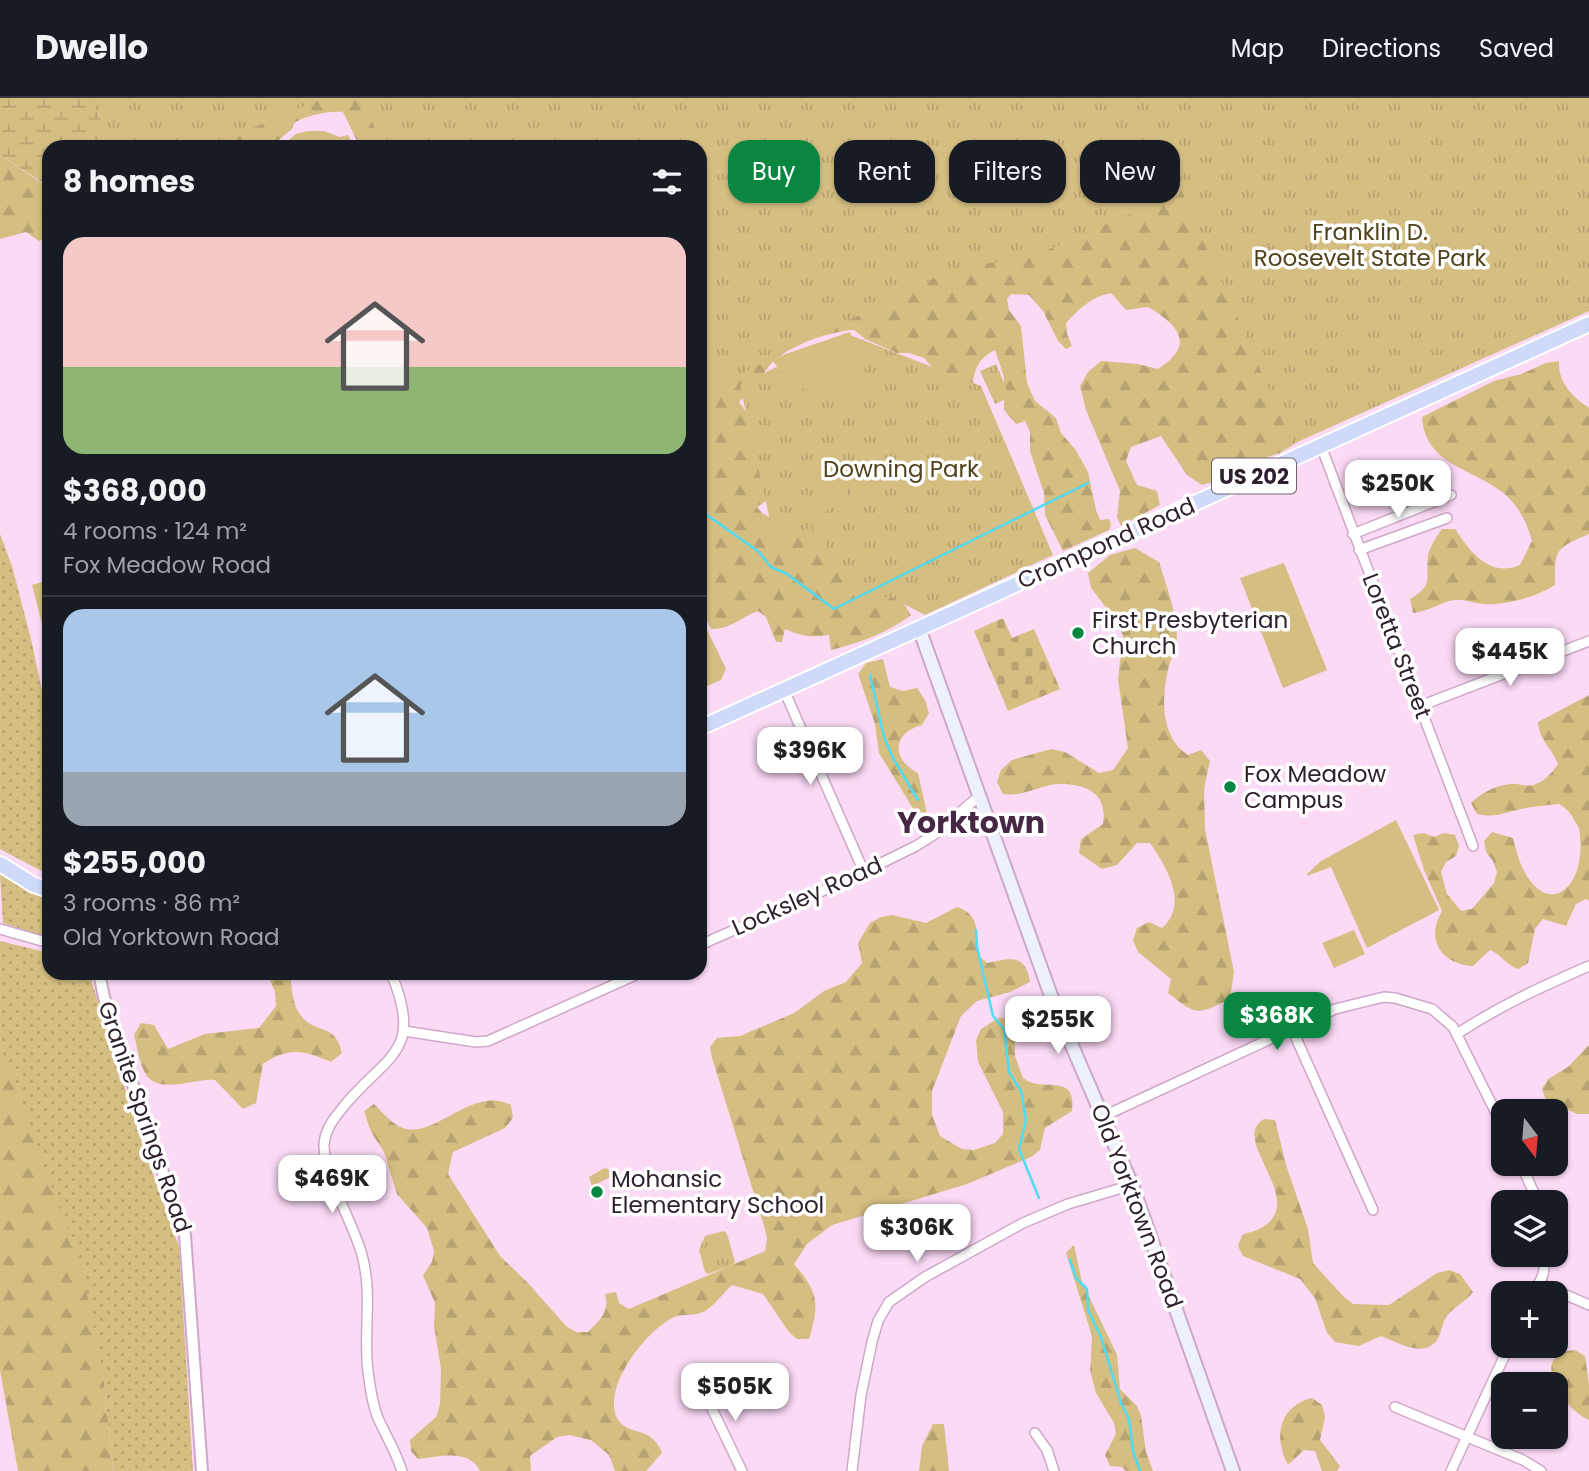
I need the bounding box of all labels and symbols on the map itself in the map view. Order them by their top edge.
park label: Franklin D. Roosevelt State Park [1254,216,1486,274]
park label: Downing Park [823,453,979,485]
road number: US 202 [1212,458,1296,494]
pin: $250K [1349,460,1447,520]
street label: Crompond Road [1012,489,1200,597]
street label: Loretta Street [1355,569,1439,723]
place label: First Presbyterian Church [1092,604,1288,662]
marker: First Presbyterian Church [1070,625,1086,641]
pin: $445K [1461,628,1559,688]
pin: $396K [761,728,859,787]
place label: Fox Meadow Campus [1244,758,1386,816]
marker: Fox Meadow Campus [1222,779,1238,795]
district label: Yorktown [897,801,1045,844]
street label: Locksley Road [727,849,887,943]
pin: $368K [1228,992,1326,1052]
pin: $255K [1009,996,1107,1056]
street label: Granite Springs Road [90,997,200,1237]
street label: Old Yorktown Road [1083,1099,1191,1313]
north arrow [1491,1099,1568,1176]
pin: $469K [283,1156,381,1215]
place label: Mohansic Elementary School [611,1163,824,1221]
marker: Mohansic Elementary School [589,1184,605,1200]
pin: $306K [868,1204,966,1264]
pin: $505K [686,1364,784,1423]

